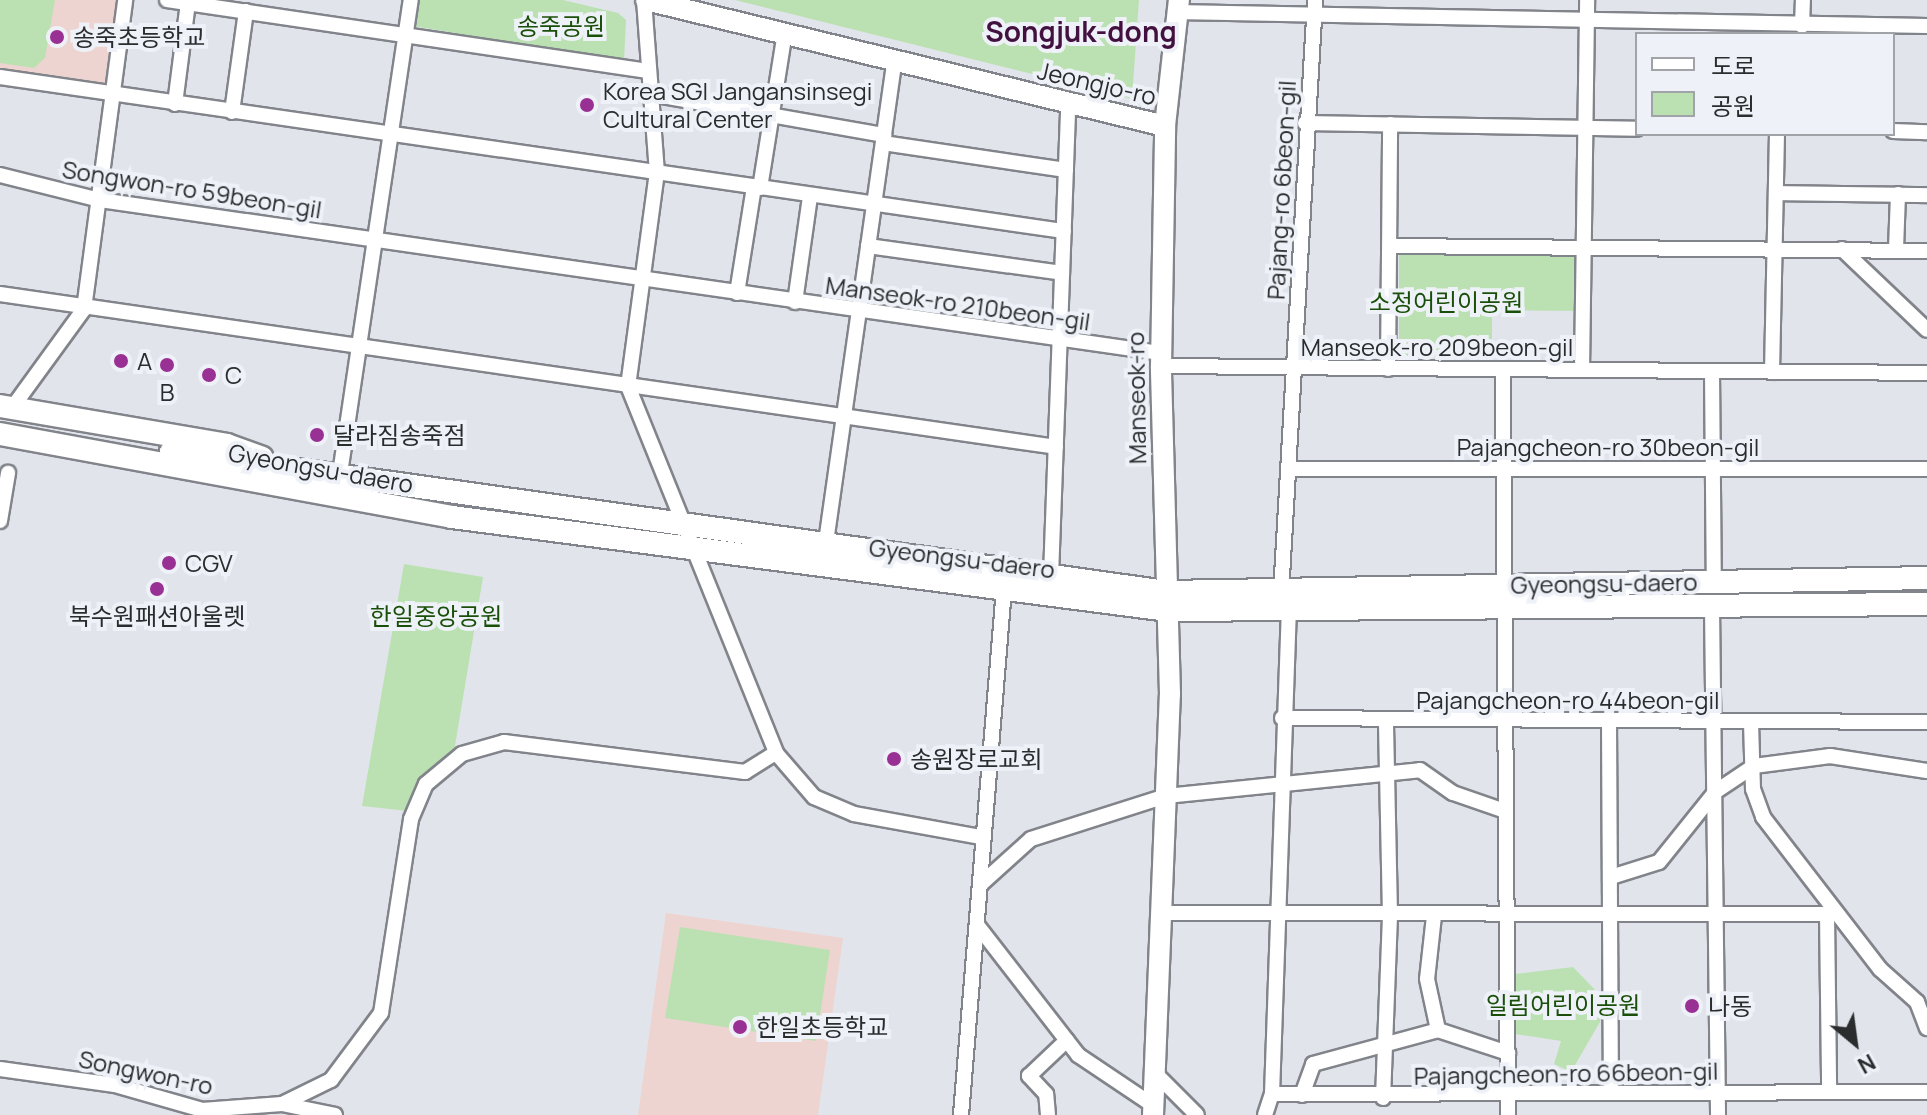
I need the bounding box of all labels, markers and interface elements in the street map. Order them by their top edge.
park label: 송죽공원 [517,12,605,40]
district label: Songjuk-dong [985,14,1177,48]
place label: 송죽초등학교 [73,23,205,51]
marker: 송죽초등학교 [48,28,66,46]
legend [1635,32,1895,136]
text: 도로 [1711,49,1755,82]
street label: Jeongjo-ro [1035,55,1159,111]
place label: Korea SGI Jangansinsegi Cultural Center [603,77,872,133]
street label: Pajang-ro 6beon-gil [1261,80,1301,300]
text: 공원 [1711,89,1755,122]
marker: Korea SGI Jangansinsegi Cultural Center [578,96,596,114]
street label: Songwon-ro 59beon-gil [60,154,324,224]
street label: Manseok-ro 210beon-gil [824,270,1092,336]
park label: 소정어린이공원 [1369,288,1523,316]
street label: Manseok-ro [1120,332,1152,464]
street label: Manseok-ro 209beon-gil [1301,333,1573,361]
place label: A [137,347,152,375]
marker: A [112,352,130,370]
marker: B [158,356,176,374]
place label: C [225,361,242,389]
marker: C [200,366,218,384]
place label: B [160,378,174,406]
place label: 달라짐송죽점 [333,421,465,449]
marker: 달라짐송죽점 [308,426,326,444]
street label: Pajangcheon-ro 30beon-gil [1457,433,1759,461]
street label: Gyeongsu-daero [226,438,416,498]
street label: Gyeongsu-daero [867,532,1057,584]
place label: CGV [185,549,233,577]
marker: CGV [160,554,178,572]
street label: Gyeongsu-daero [1510,567,1698,599]
marker: 북수원패션아울렛 [148,580,166,598]
place label: 북수원패션아울렛 [69,602,245,630]
park label: 한일중앙공원 [370,602,502,630]
street label: Pajangcheon-ro 44beon-gil [1416,686,1720,714]
place label: 송원장로교회 [910,745,1042,773]
marker: 송원장로교회 [885,750,903,768]
park label: 일림어린이공원 [1486,991,1640,1019]
place label: 나동 [1708,992,1752,1020]
marker: 나동 [1683,997,1701,1015]
north arrow [1815,1003,1895,1083]
place label: 한일초등학교 [756,1013,888,1041]
marker: 한일초등학교 [731,1018,749,1036]
street label: Songwon-ro [76,1044,216,1100]
text: N [1852,1047,1881,1081]
street label: Pajangcheon-ro 66beon-gil [1413,1056,1719,1090]

